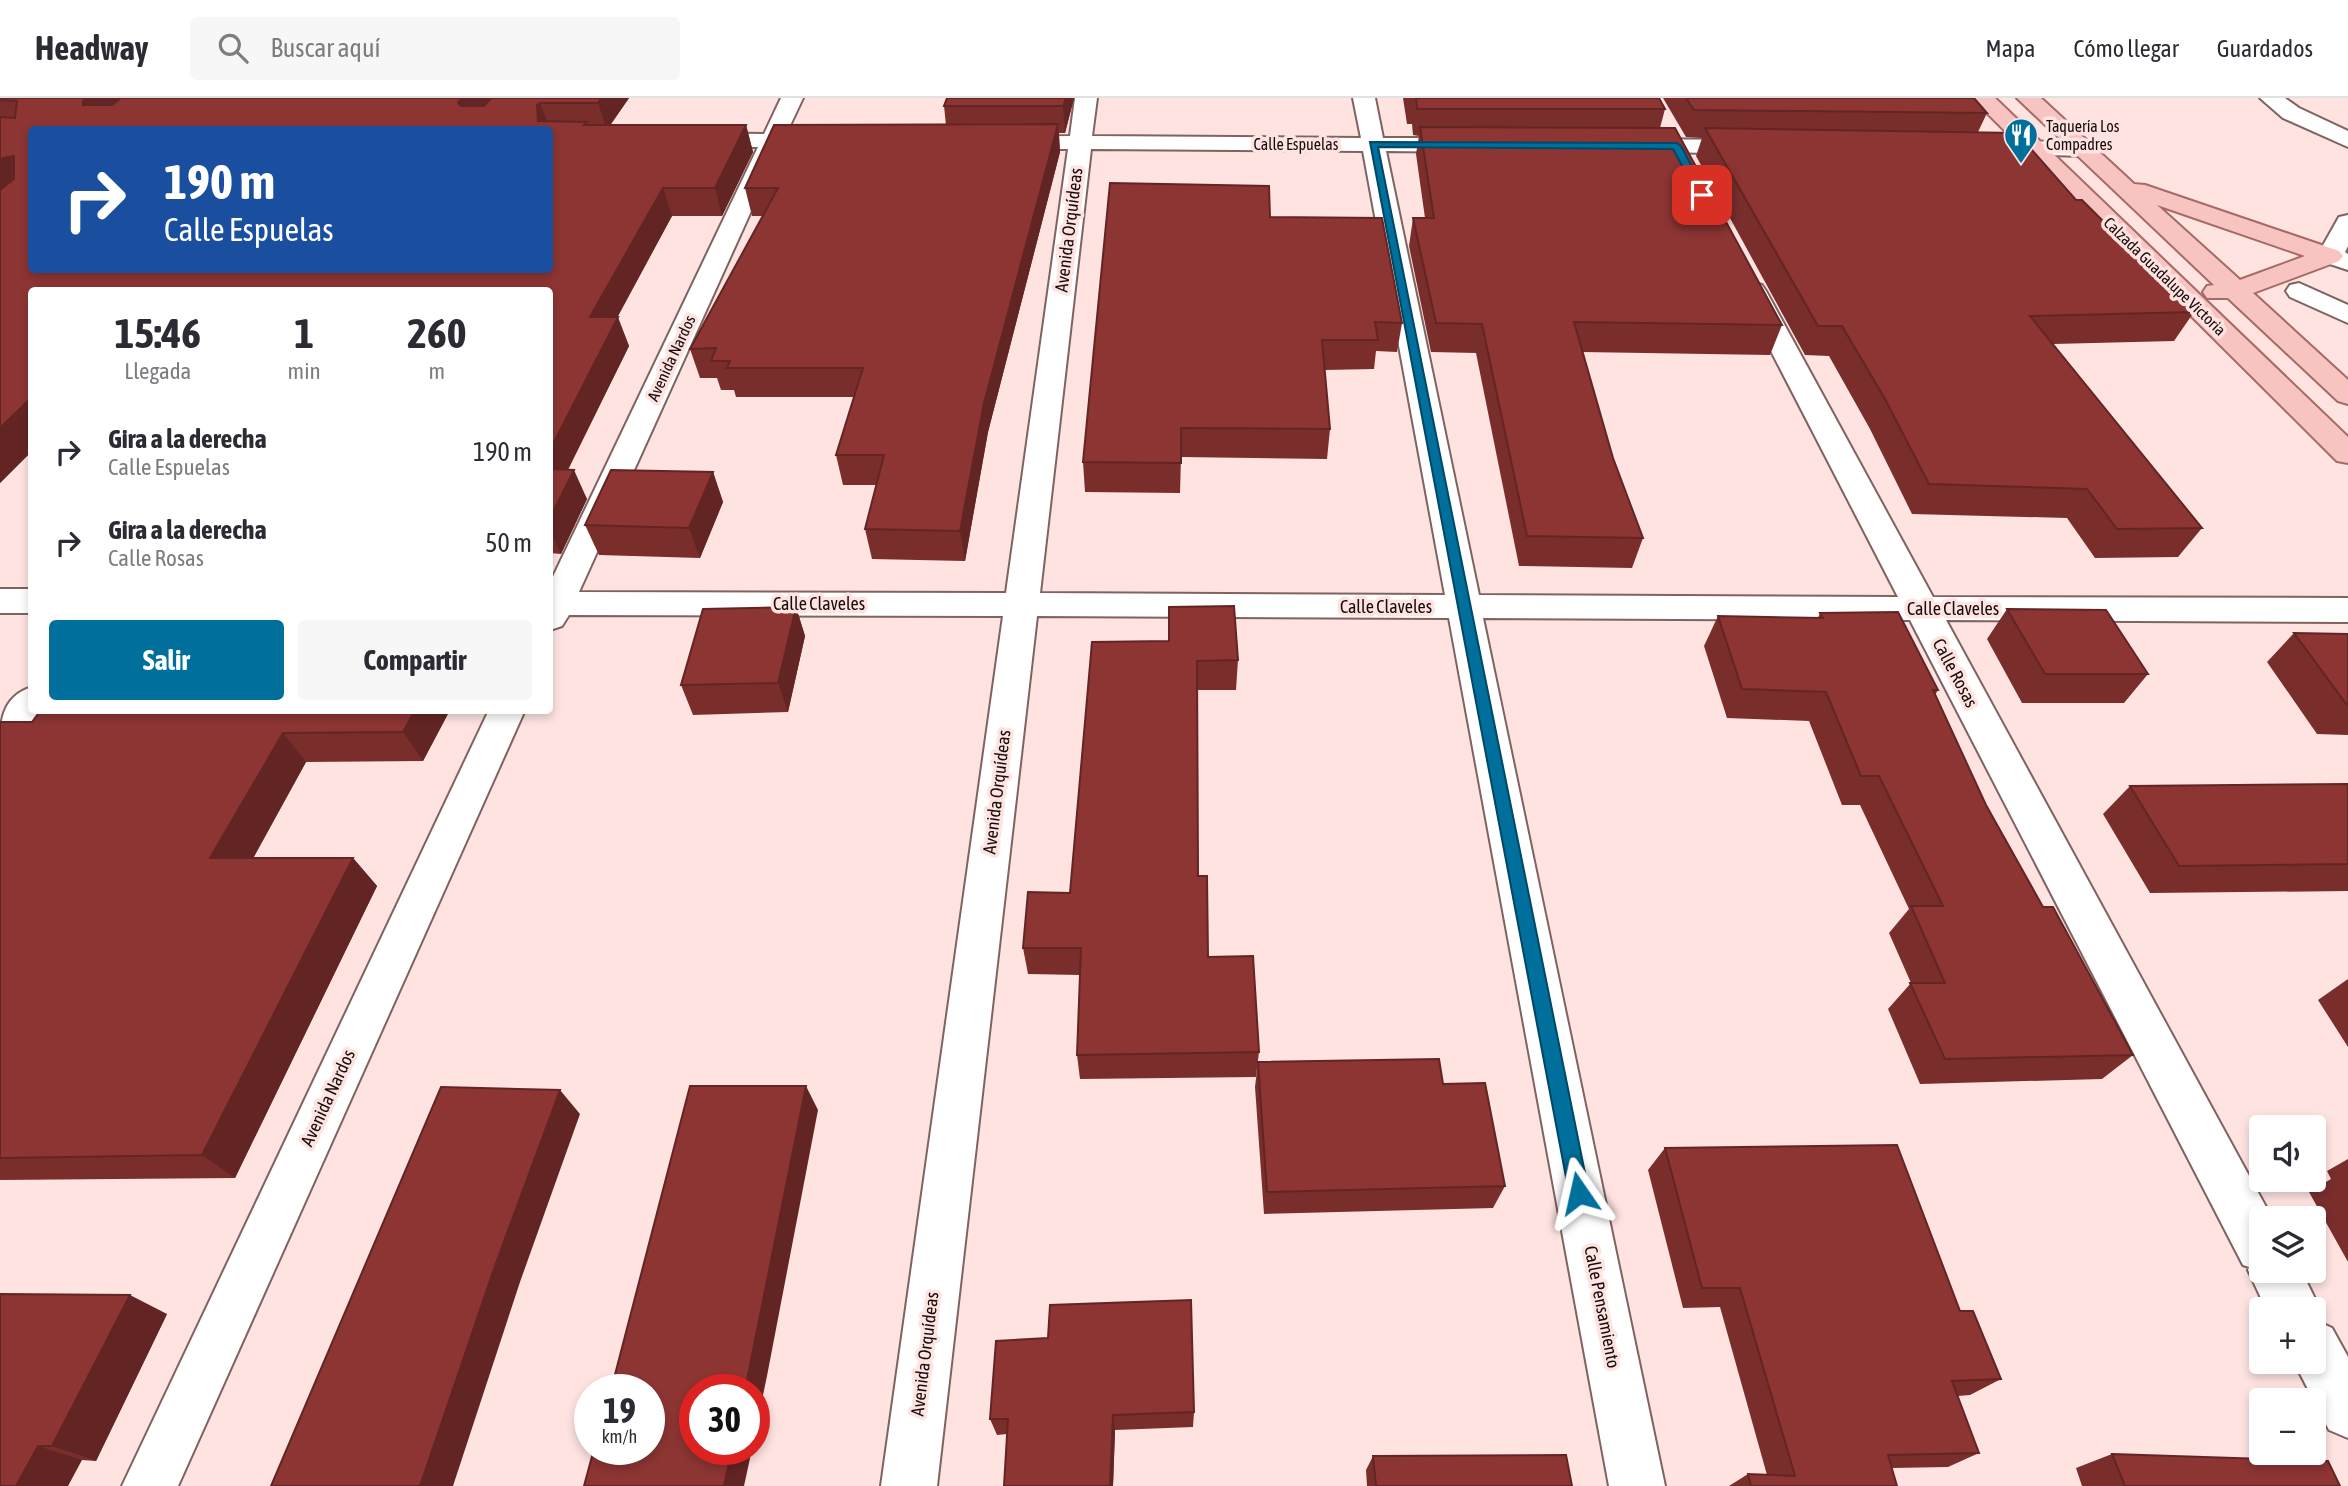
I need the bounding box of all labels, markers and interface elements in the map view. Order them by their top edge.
search box [190,17,680,80]
text: Headway [35,29,148,67]
icon: search [214,29,252,67]
text: Buscar aquí [270,33,380,63]
text: Mapa [1986,35,2035,62]
text: Cómo llegar [2073,35,2179,62]
text: Guardados [2217,35,2313,62]
restaurant icon: Taquería Los Compadres [2002,116,2040,165]
place label: Taquería Los Compadres [2046,117,2120,154]
street label: Calle Espuelas [1254,135,1339,154]
text: 190 m [164,153,275,209]
icon: right [49,154,140,245]
pin [1672,165,1732,225]
street label: Avenida Orquídeas [1050,167,1087,293]
icon: arrive [1683,176,1721,214]
text: Calle Espuelas [164,211,334,248]
street label: Calzada Guadalupe Victoria [2100,213,2230,340]
text: 15:46 [115,309,201,357]
text: 1 [294,309,314,357]
text: 260 [407,309,466,357]
street label: Avenida Nardos [643,312,699,404]
text: Llegada [124,358,191,384]
text: min [288,358,321,384]
text: m [429,358,445,384]
text: Gira a la derecha [108,424,267,454]
icon: right [49,433,87,471]
text: 190 m [473,437,532,467]
text: Calle Espuelas [108,454,230,480]
text: Gira a la derecha [108,515,267,545]
icon: right [49,524,87,562]
text: 50 m [485,528,532,558]
text: Calle Rosas [108,545,204,571]
street label: Calle Claveles [773,593,865,614]
street label: Calle Claveles [1340,596,1432,617]
street label: Calle Claveles [1907,598,1999,619]
button: Salir [49,620,284,700]
button: Compartir [298,620,532,700]
street label: Calle Rosas [1929,635,1982,711]
street label: Avenida Orquídeas [978,729,1015,855]
street label: Avenida Nardos [296,1046,359,1149]
map controls [2249,1115,2326,1465]
button: sound [2249,1115,2326,1192]
position arrow [1542,1156,1616,1230]
button: layers [2249,1206,2326,1283]
street label: Calle Pensamiento [1580,1244,1625,1370]
street label: Avenida Orquídeas [906,1291,943,1417]
button: + [2249,1297,2326,1374]
speed limit sign: 30 [679,1374,770,1465]
button: − [2249,1388,2326,1465]
text: 19 [603,1390,636,1430]
text: km/h [602,1426,637,1447]

